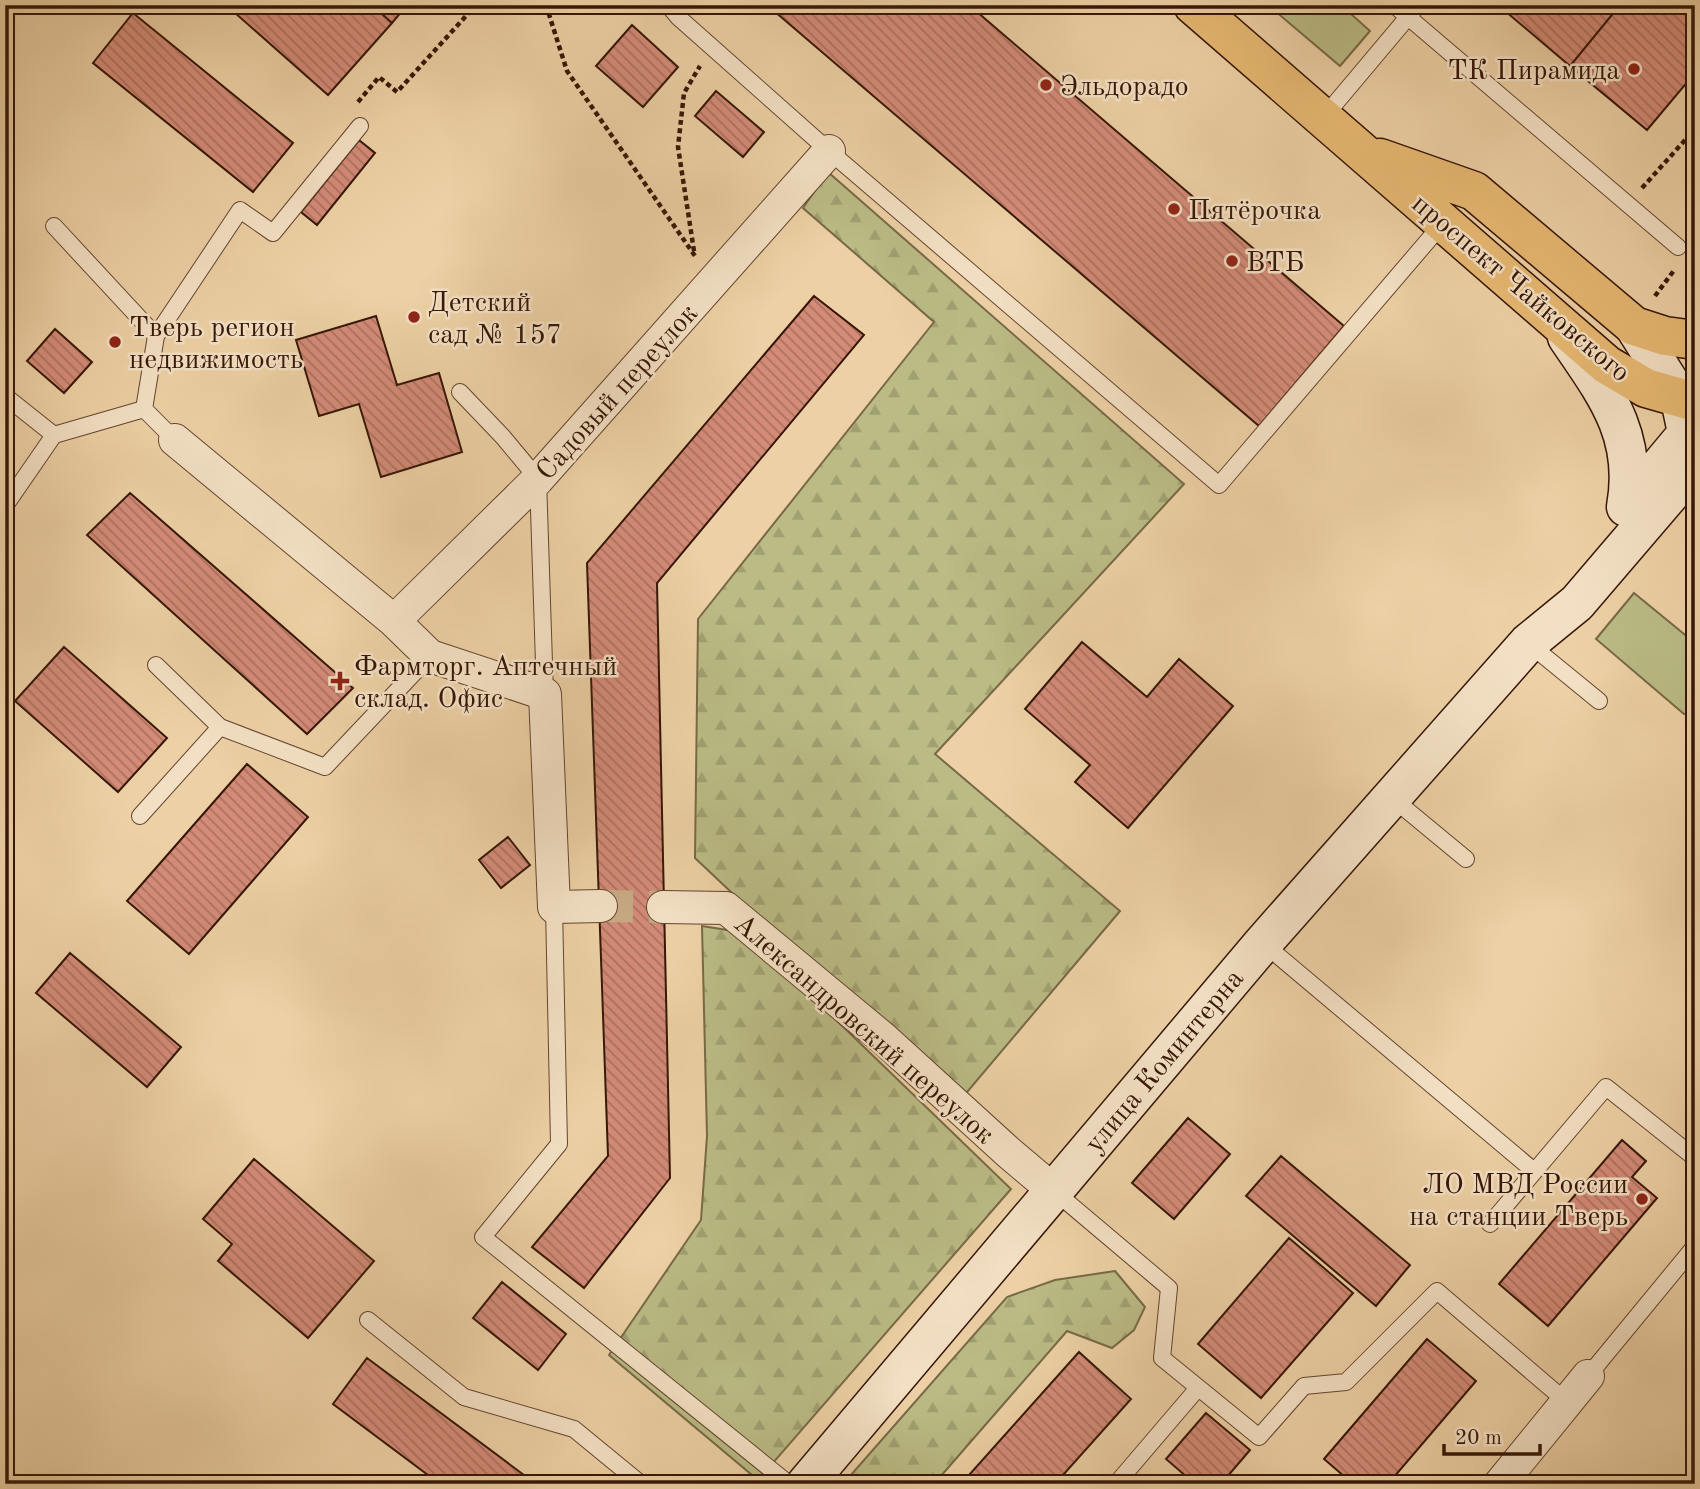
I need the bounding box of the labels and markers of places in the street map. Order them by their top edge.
place label: ТК Пирамида [1448,58,1620,86]
marker: ТК Пирамида [1626,61,1642,77]
place label: Эльдорадо [1060,74,1189,102]
marker: Эльдорадо [1038,77,1054,93]
place label: Пятёрочка [1188,198,1321,226]
marker: Пятёрочка [1166,201,1182,217]
place label: ВТБ [1246,250,1304,278]
marker: ВТБ [1224,253,1240,269]
place label: Детский сад № 157 [428,290,562,350]
marker: Детский сад № 157 [406,309,422,325]
place label: Тверь регион недвижимость [129,315,303,375]
marker: Тверь регион недвижимость [107,334,123,350]
place label: Фармторг. Аптечный склад. Офис [354,654,617,714]
marker: Фармторг. Аптечный склад. Офис [332,673,348,689]
place label: ЛО МВД России на станции Тверь [1409,1172,1628,1232]
marker: ЛО МВД России на станции Тверь [1634,1191,1650,1207]

